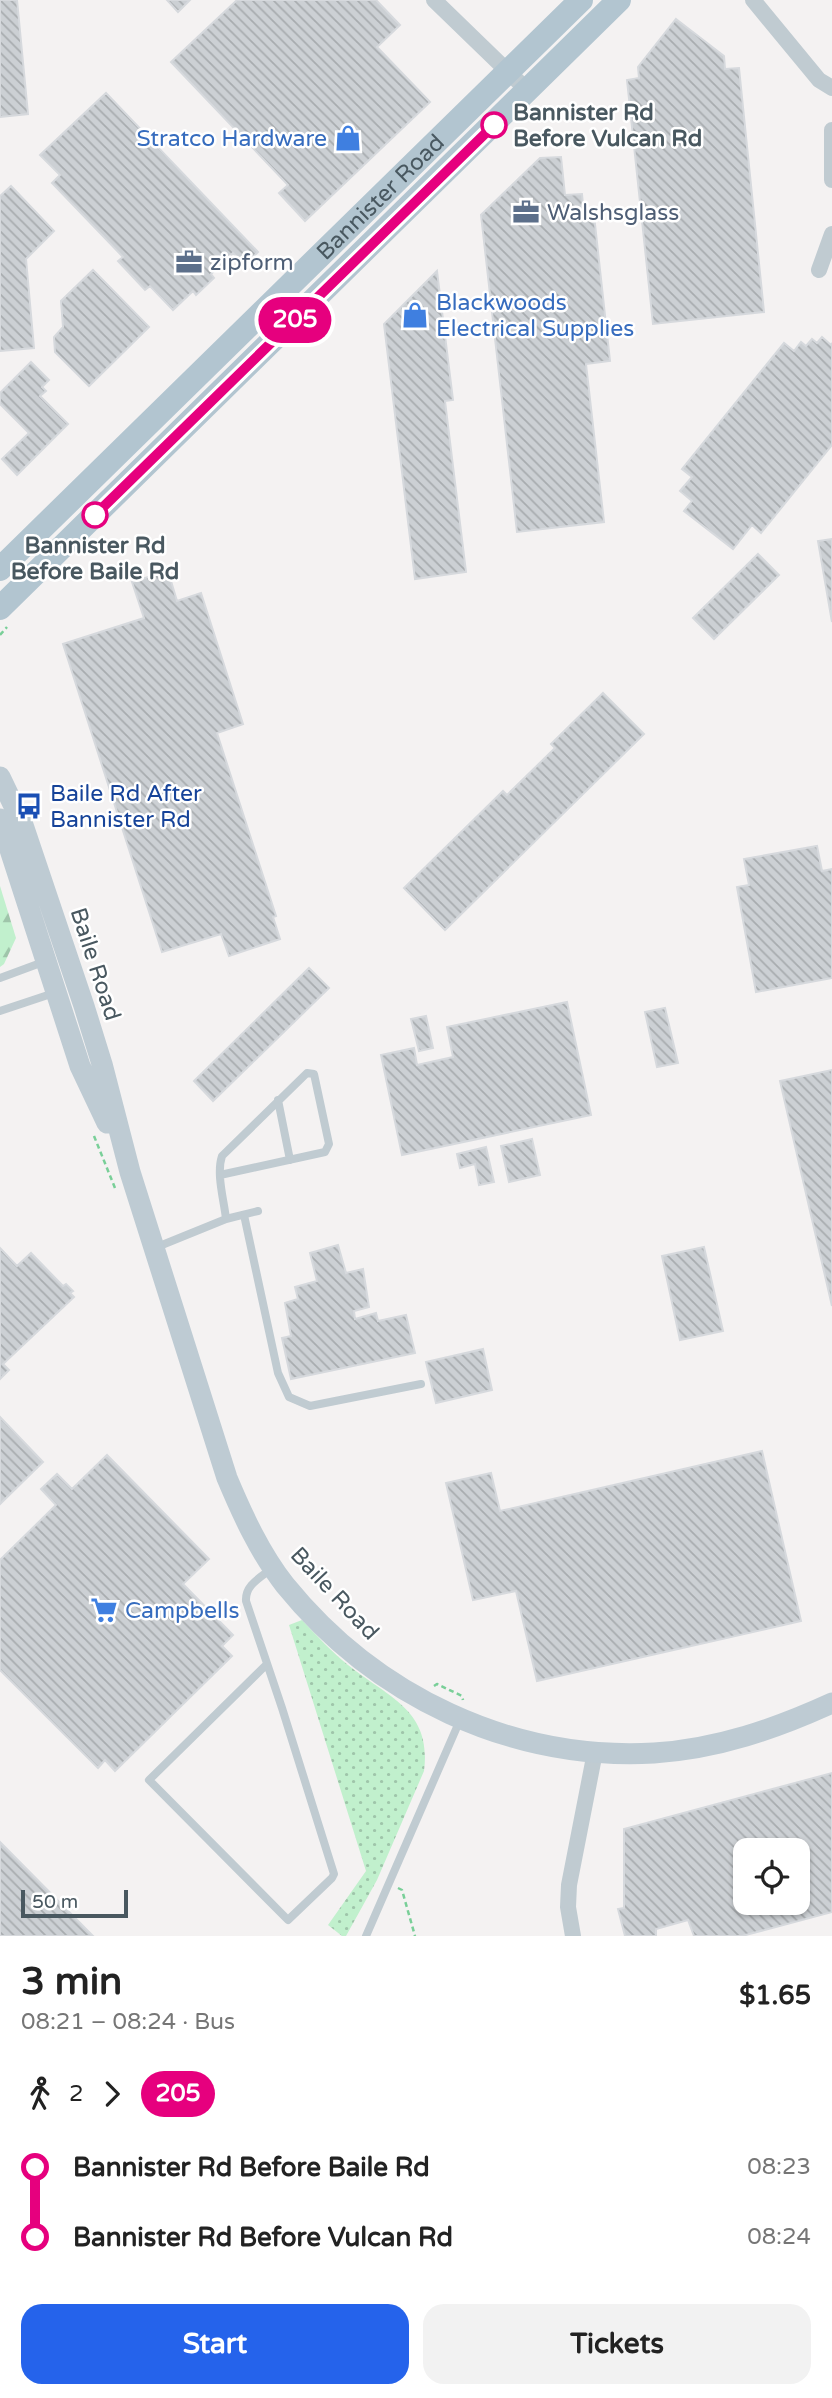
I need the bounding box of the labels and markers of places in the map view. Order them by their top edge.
place label: Bannister Rd Before Vulcan Rd [513,99,702,153]
marker: Bannister Rd Before Vulcan Rd [481,112,507,138]
shop icon: Stratco Hardware [333,123,363,153]
place label: Stratco Hardware [137,125,327,153]
office icon: Walshsglass [511,197,541,227]
place label: Walshsglass [547,199,679,227]
office icon: zipform [174,247,204,277]
place label: zipform [210,249,294,277]
place label: Blackwoods Electrical Supplies [436,289,634,343]
shop icon: Blackwoods Electrical Supplies [400,300,430,330]
marker: Bannister Rd Before Baile Rd [82,502,108,528]
place label: Bannister Rd Before Baile Rd [11,532,179,586]
place label: Baile Rd After Bannister Rd [50,780,202,834]
bus stop icon: Baile Rd After Bannister Rd [14,791,44,821]
supermarket icon: Campbells [89,1595,119,1625]
place label: Campbells [125,1597,240,1625]

